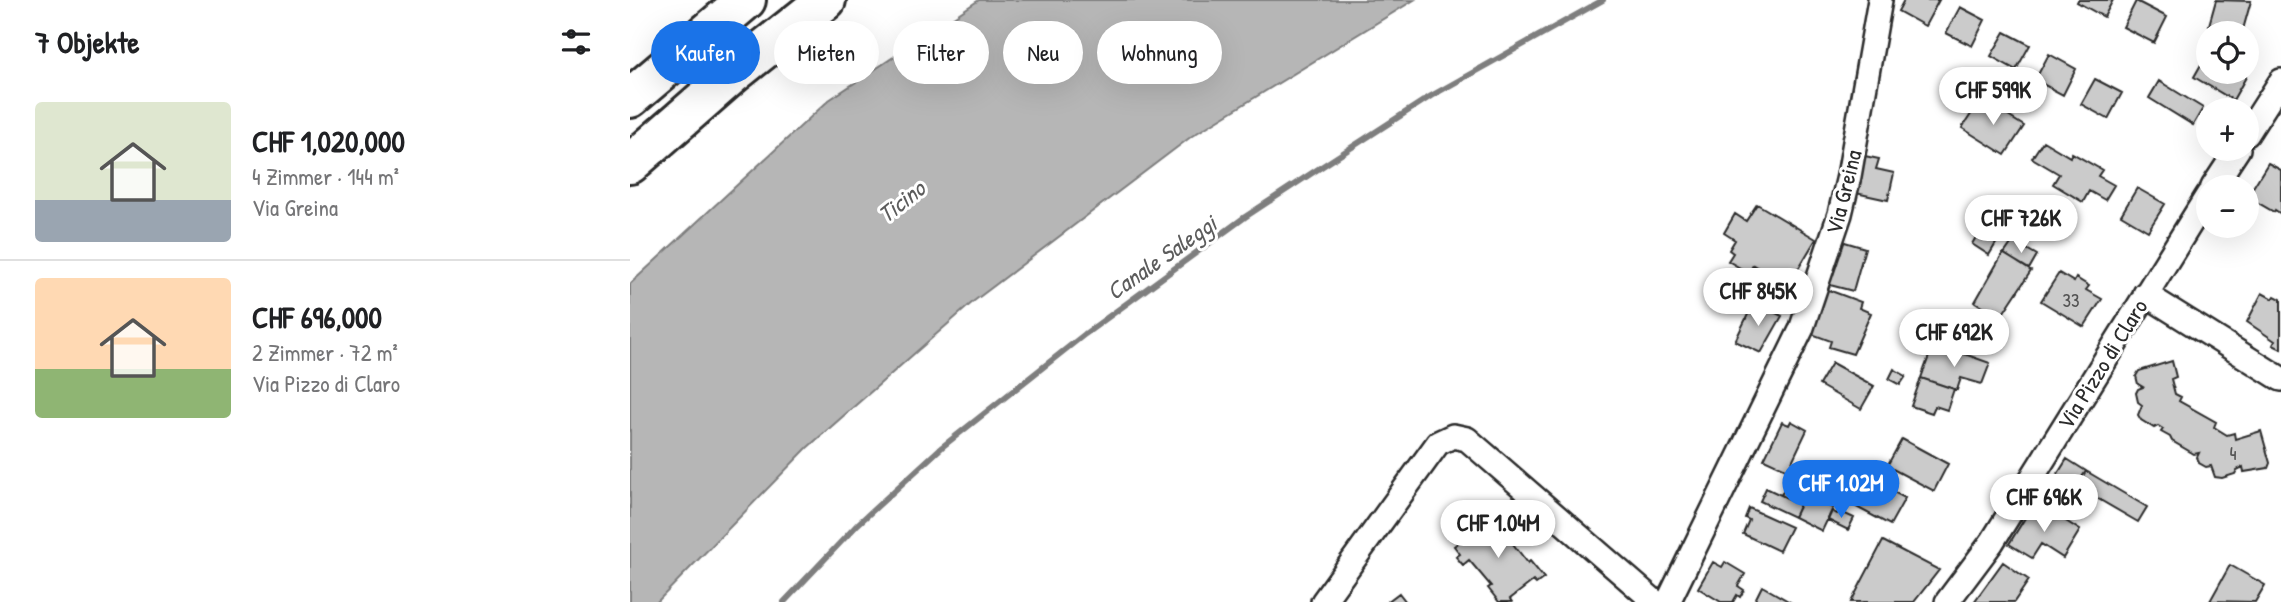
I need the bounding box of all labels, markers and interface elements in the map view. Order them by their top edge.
chip: Kaufen [651,21,760,84]
chip: Mieten [774,21,879,84]
chip: Filter [893,21,989,84]
chip: Neu [1003,21,1083,84]
chip: Wohnung [1097,21,1222,84]
map controls [2196,21,2259,238]
button: locate [2196,21,2259,84]
text: 7 Objekte [35,22,140,62]
icon: filters [557,23,595,61]
pin: CHF 599K [1921,68,2065,127]
text: CHF 599K [1955,74,2031,105]
button: + [2196,98,2259,161]
text: CHF 1,020,000 [252,121,405,161]
icon: home [91,130,175,214]
street label: Via Greina [1818,147,1868,237]
text: 4 Zimmer · 144 m² [252,161,399,192]
water label: Ticino [871,171,933,230]
button: − [2196,175,2259,238]
text: Via Greina [252,192,338,223]
pin: CHF 726K [1949,196,2093,255]
text: CHF 726K [1981,202,2061,233]
water label: Canale Saleggi [1100,206,1225,307]
pin: CHF 845K [1686,268,1830,328]
text: CHF 845K [1719,275,1797,306]
house number: 33 [2062,287,2080,313]
street label: Via Pizzo di Claro [2050,293,2154,435]
text: CHF 696,000 [252,297,382,337]
icon: home [91,306,175,390]
pin: CHF 692K [1882,310,2026,369]
text: CHF 692K [1915,316,1993,347]
text: 2 Zimmer · 72 m² [252,337,398,368]
text: Via Pizzo di Claro [252,368,400,399]
house number: 4 [2229,440,2237,466]
pin: CHF 1.02M [1761,461,1921,520]
text: CHF 1.02M [1798,467,1884,498]
pin: CHF 696K [1972,475,2116,534]
text: CHF 696K [2006,481,2082,512]
pin: CHF 1.04M [1418,500,1578,560]
text: CHF 1.04M [1456,507,1540,538]

